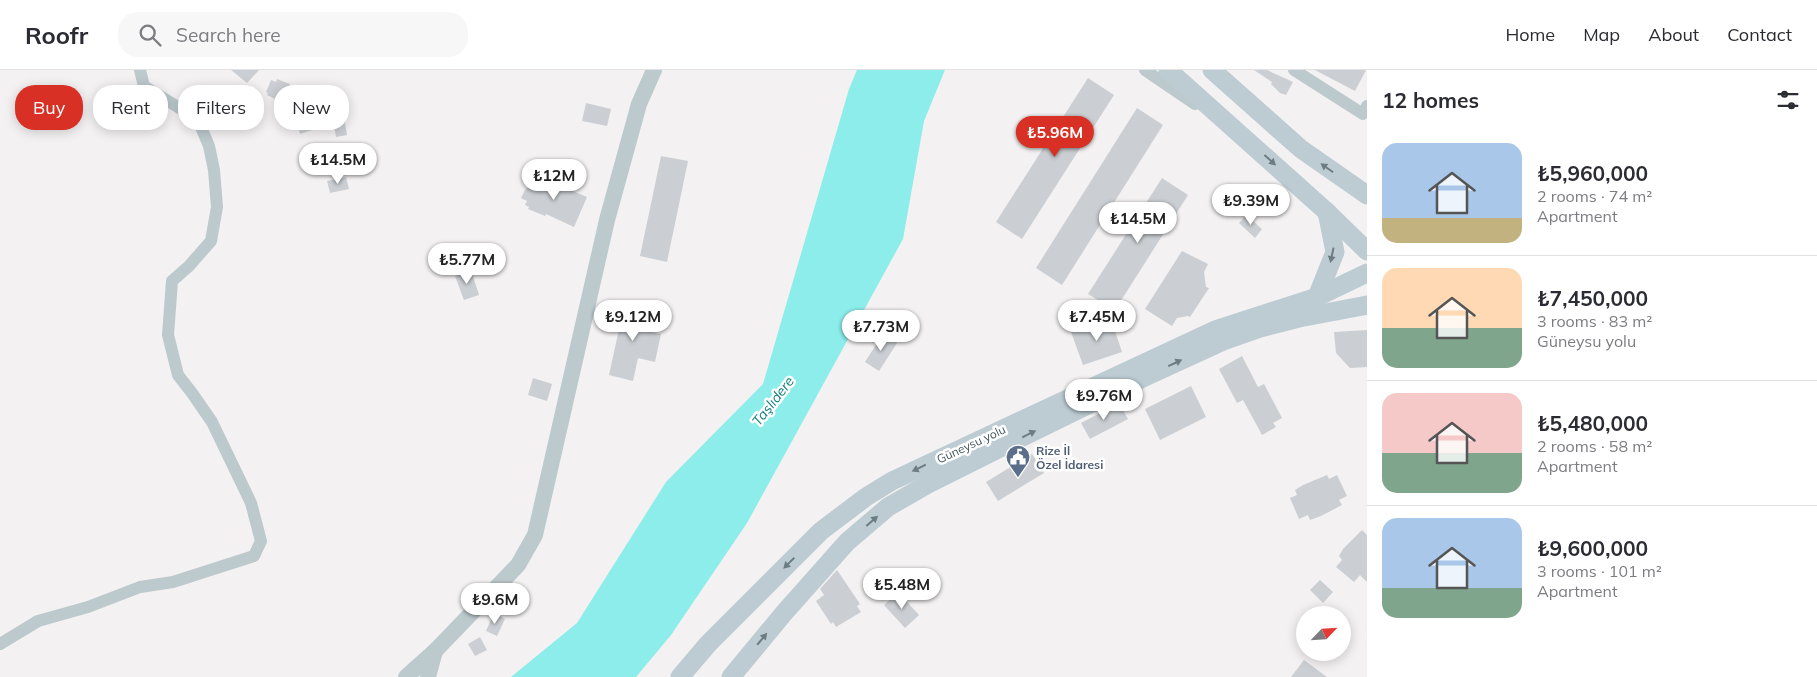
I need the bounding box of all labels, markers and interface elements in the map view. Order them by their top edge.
search box [118,12,468,57]
text: Roofr [25,20,88,50]
icon: search [136,21,164,49]
text: Search here [176,23,281,47]
text: Home [1505,23,1555,46]
text: Map [1583,23,1620,46]
text: About [1648,23,1699,46]
text: Contact [1727,23,1792,46]
chip: Buy [15,85,83,130]
chip: Rent [93,85,168,130]
chip: Filters [178,85,264,130]
chip: New [274,85,349,130]
icon: filters [1774,86,1802,114]
text: 12 homes [1382,87,1479,113]
pin: ₺5.96M [1014,116,1096,158]
text: ₺5.96M [1027,122,1083,142]
pin: ₺14.5M [297,142,379,185]
text: ₺14.5M [310,149,366,169]
one-way arrow [1264,155,1277,166]
pin: ₺12M [524,158,584,201]
text: ₺5,960,000 [1537,160,1648,186]
one-way arrow [1320,163,1334,173]
icon: home [1422,163,1482,223]
text: ₺12M [533,165,575,185]
pin: ₺9.39M [1210,184,1292,226]
text: 2 rooms · 74 m² [1537,186,1652,206]
text: ₺9.39M [1223,190,1279,210]
pin: ₺14.5M [1097,202,1179,244]
text: Apartment [1537,206,1618,226]
text: ₺14.5M [1110,208,1166,228]
pin: ₺5.77M [426,242,508,285]
one-way arrow [1328,247,1336,263]
text: ₺5.77M [439,249,495,269]
text: ₺7,450,000 [1537,285,1648,311]
icon: home [1422,288,1482,348]
pin: ₺9.12M [592,300,674,342]
pin: ₺7.45M [1056,300,1138,342]
text: ₺9.12M [605,306,661,326]
text: ₺7.45M [1069,306,1125,326]
pin: ₺7.73M [840,310,922,352]
text: 3 rooms · 83 m² [1537,311,1652,331]
text: ₺7.73M [853,316,909,336]
text: Güneysu yolu [1537,331,1636,351]
one-way arrow [1168,359,1182,367]
water label: Taşlıdere [748,372,798,429]
pin: ₺9.76M [1063,378,1145,421]
text: ₺9.76M [1076,385,1132,405]
text: ₺5,480,000 [1537,410,1648,436]
icon: home [1422,413,1482,473]
street label: Güneysu yolu [934,421,1008,467]
one-way arrow [1022,430,1036,438]
text: 2 rooms · 58 m² [1537,436,1652,456]
place label: Rize İl Özel İdaresi [1036,443,1103,472]
public building icon: Rize İl Özel İdaresi [1005,444,1031,478]
text: Apartment [1537,456,1618,476]
one-way arrow [912,464,926,472]
one-way arrow [865,515,878,526]
text: ₺9,600,000 [1537,535,1648,561]
icon: home [1422,538,1482,598]
one-way arrow [783,557,795,569]
text: 3 rooms · 101 m² [1537,561,1662,581]
pin: ₺5.48M [861,568,943,610]
text: ₺5.48M [874,574,930,594]
text: Apartment [1537,581,1618,601]
pin: ₺9.6M [460,582,530,625]
text: ₺9.6M [472,589,518,609]
north arrow [1296,606,1351,661]
map controls [1296,606,1351,661]
one-way arrow [756,633,767,646]

